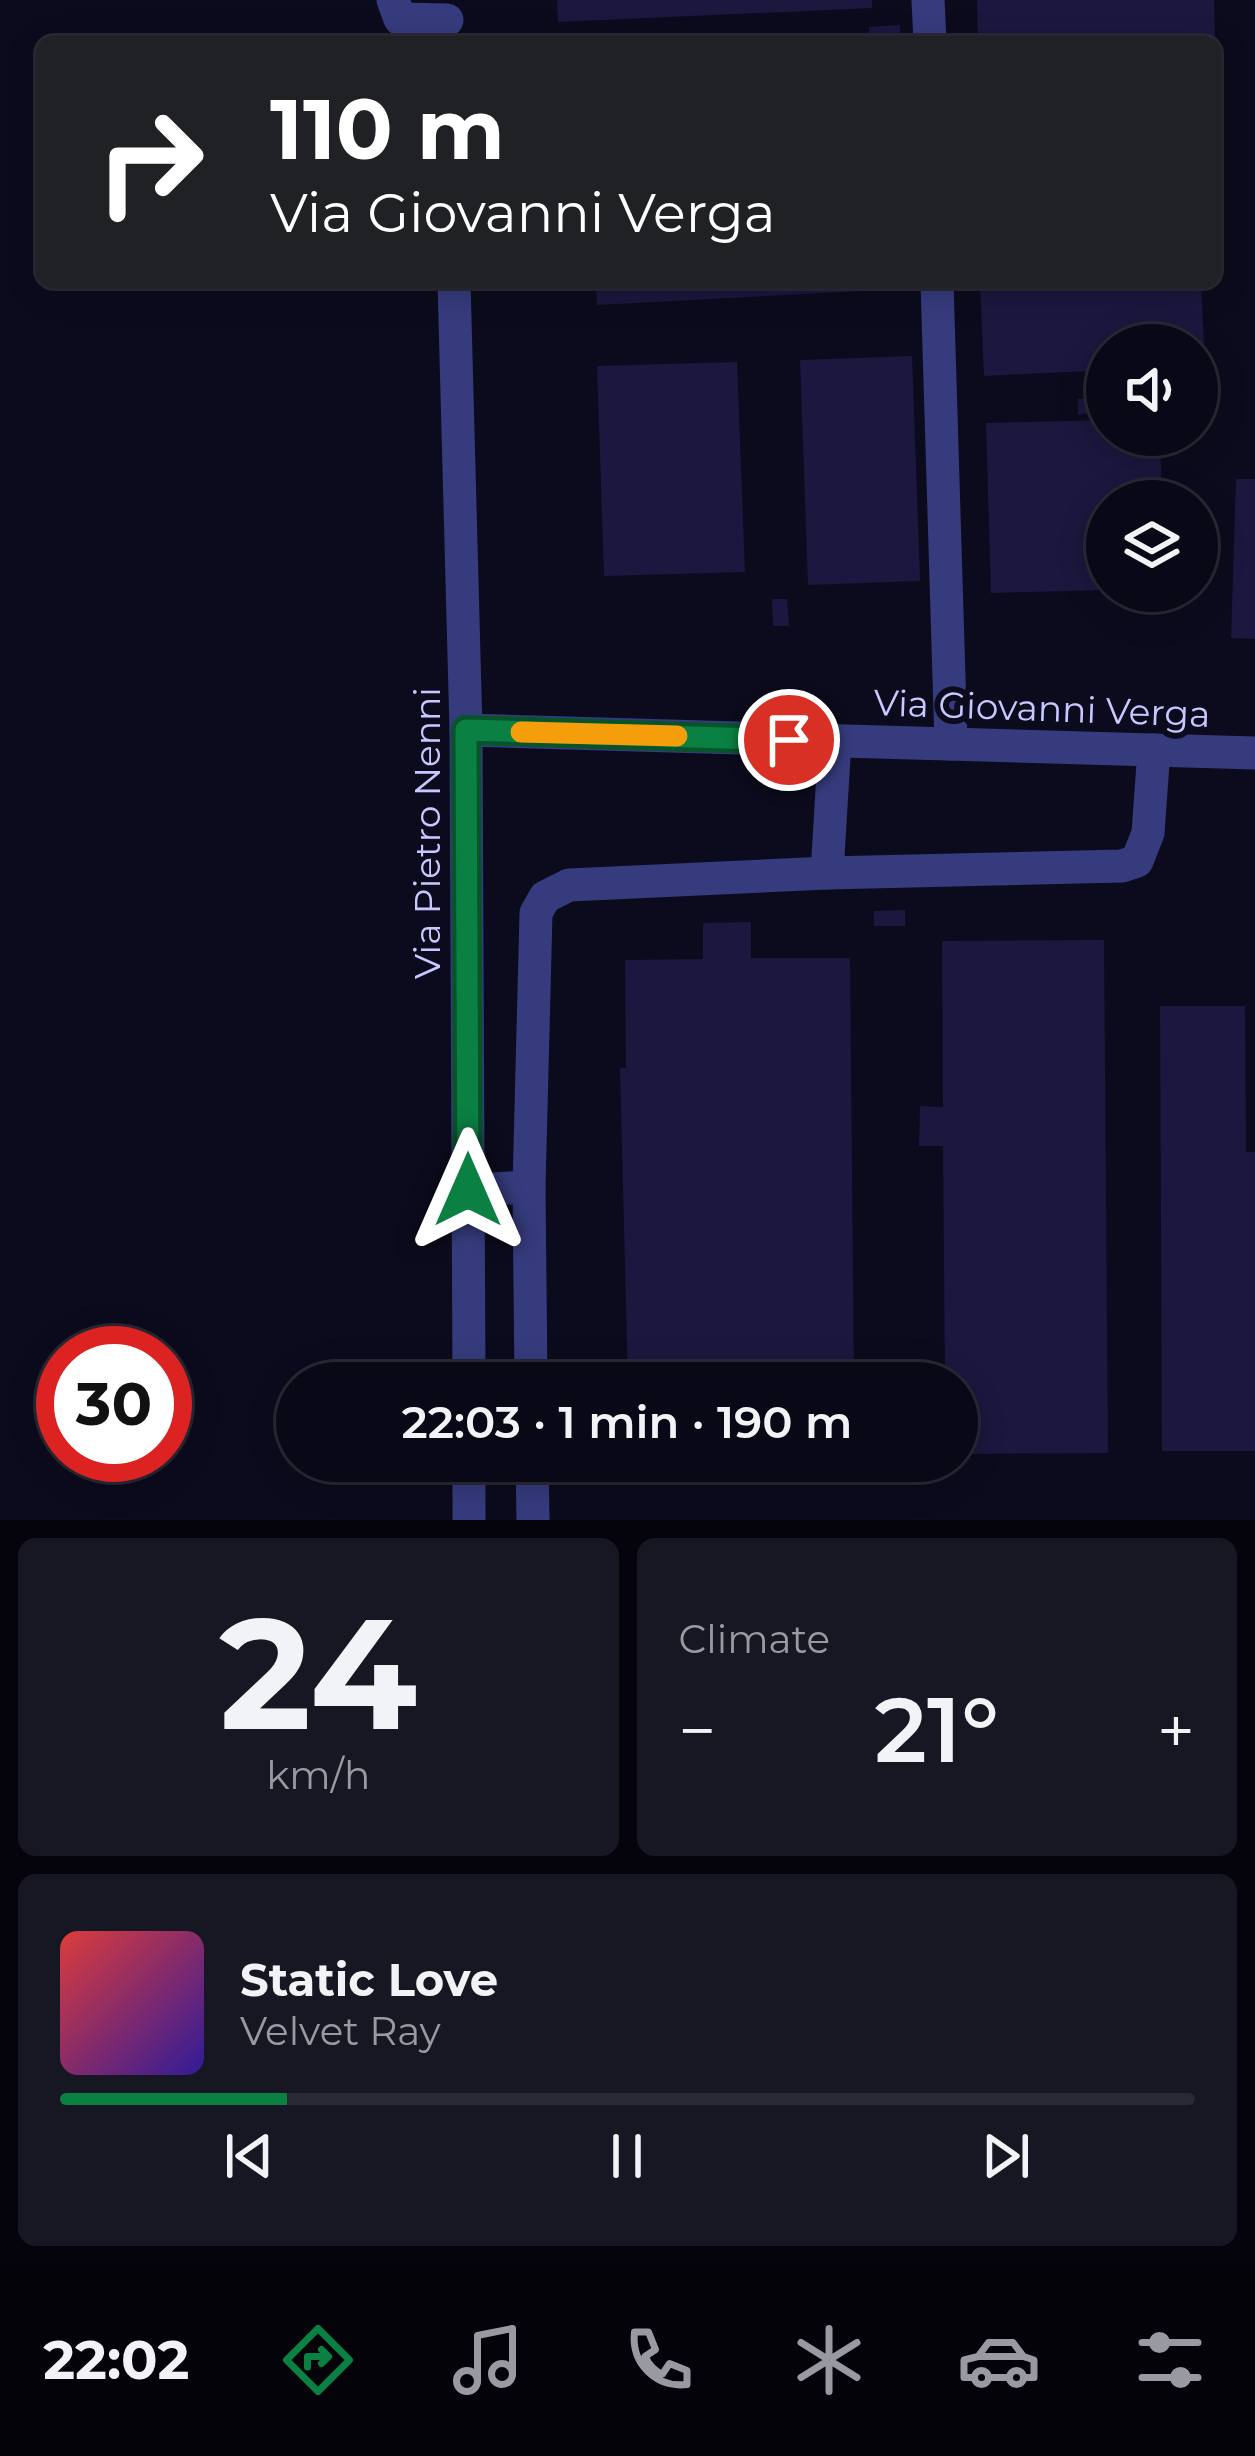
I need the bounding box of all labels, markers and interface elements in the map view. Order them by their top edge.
text: 110 m [270,78,505,180]
icon: right [72,84,228,240]
text: Via Giovanni Verga [270,180,776,246]
map controls [1086,324,1218,612]
button: sound [1086,324,1218,456]
button: layers [1086,480,1218,612]
street label: Via Giovanni Verga [873,680,1211,736]
street label: Via Pietro Nenni [405,687,449,979]
pin [738,689,840,791]
icon: arrive [756,707,822,773]
position arrow [405,1127,531,1253]
speed limit sign: 30 [36,1326,192,1482]
text: 22:03 · 1 min · 190 m [402,1394,852,1449]
text: 24 [219,1578,417,1768]
text: Climate [679,1615,830,1663]
text: 21° [875,1675,999,1785]
text: − [679,1690,716,1771]
text: + [1157,1690,1195,1771]
text: km/h [266,1751,370,1799]
text: Static Love [240,1952,498,2007]
text: Velvet Ray [240,2007,441,2055]
icon: previous [216,2123,282,2189]
icon: pause [594,2123,660,2189]
icon: next [973,2123,1039,2189]
icon: directions [276,2318,360,2402]
icon: music [446,2318,530,2402]
icon: phone [617,2318,701,2402]
icon: climate [787,2318,871,2402]
icon: car [957,2318,1041,2402]
icon: filters [1128,2318,1212,2402]
text: 22:02 [43,2327,189,2393]

